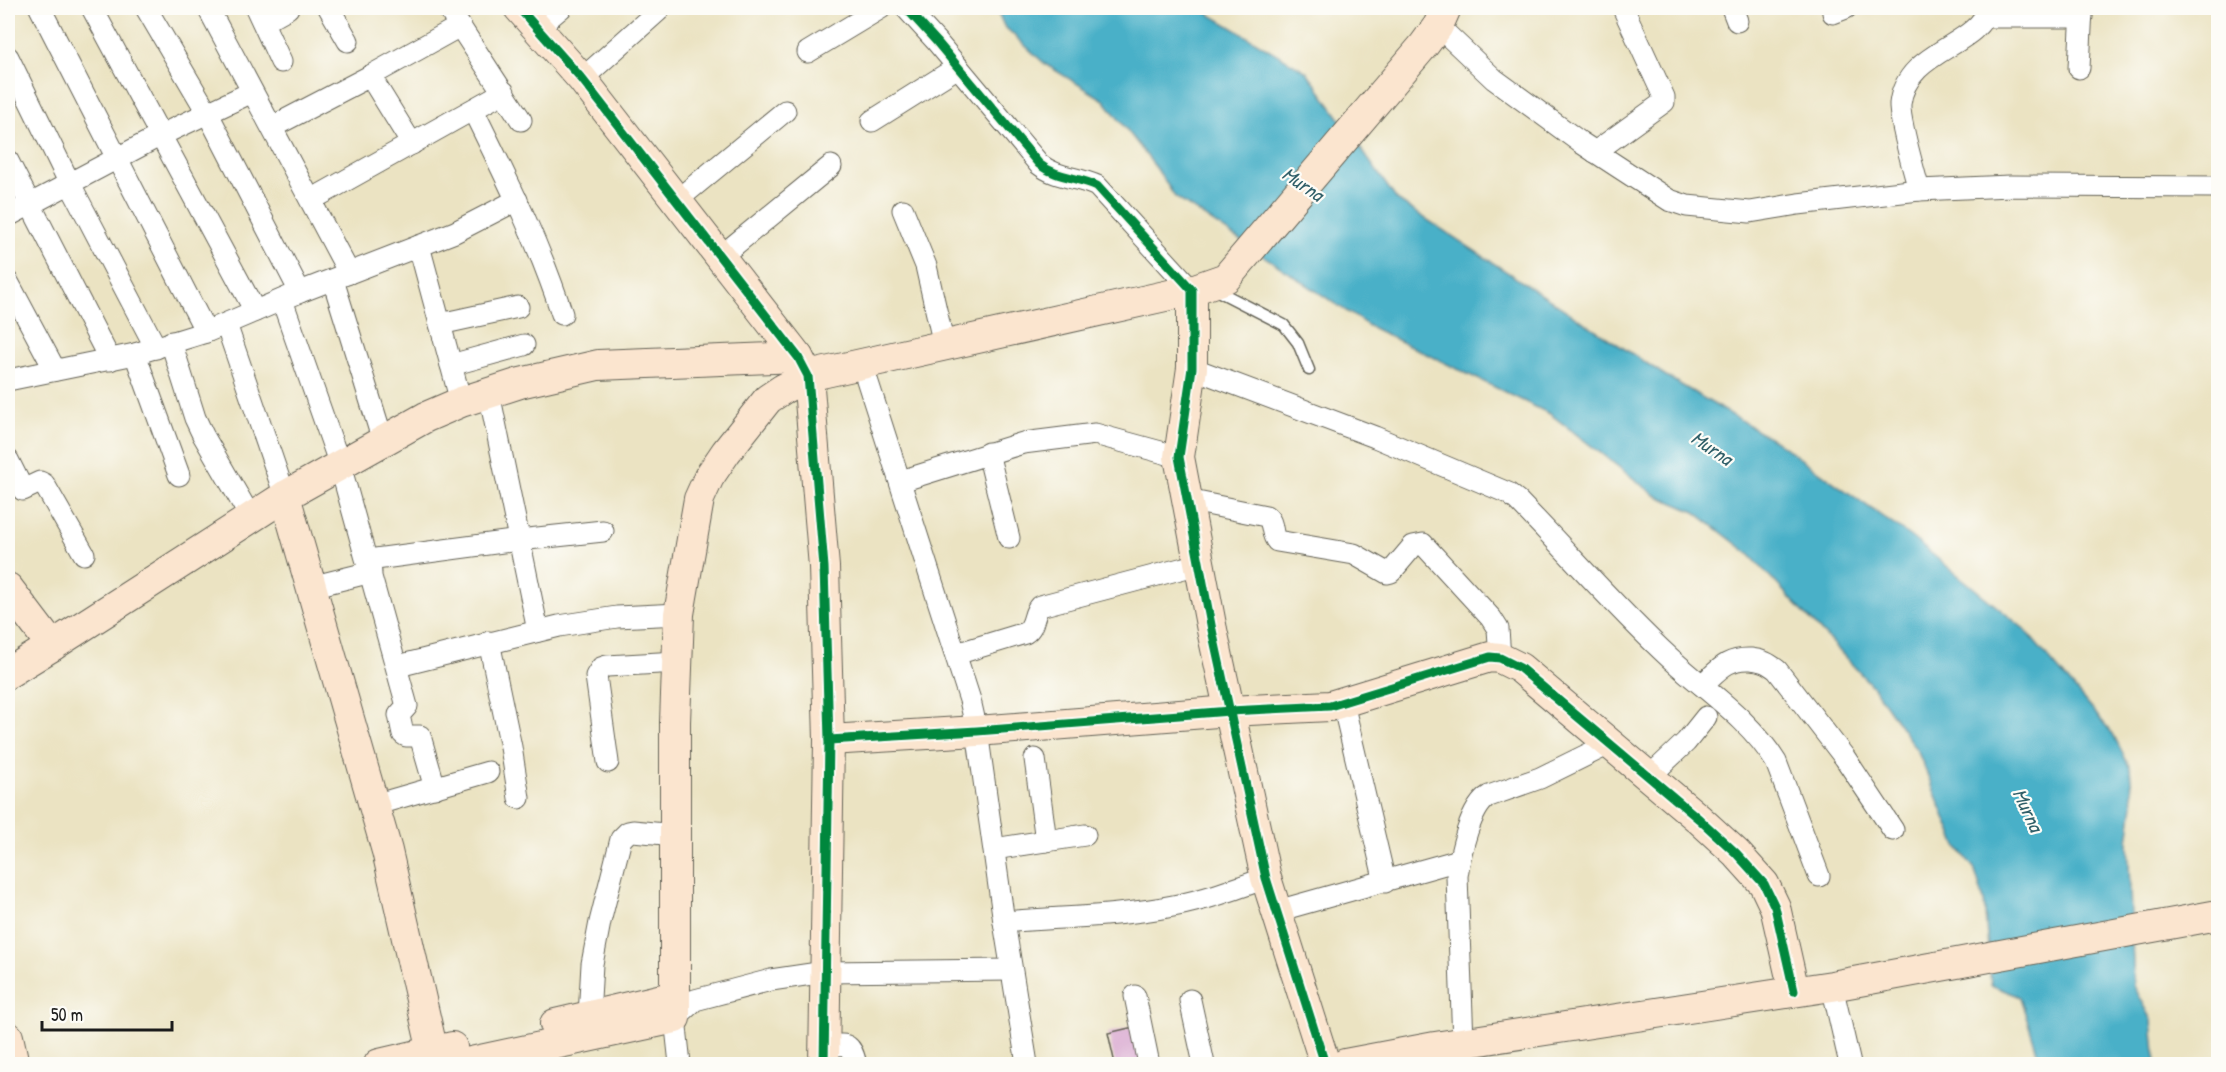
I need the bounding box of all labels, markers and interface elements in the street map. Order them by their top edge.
water label: Murna [1277,160,1331,208]
water label: Murna [1686,424,1740,472]
water label: Murna [2007,784,2051,838]
scale bar [42,994,172,1032]
text: 50 m [51,1002,83,1027]

